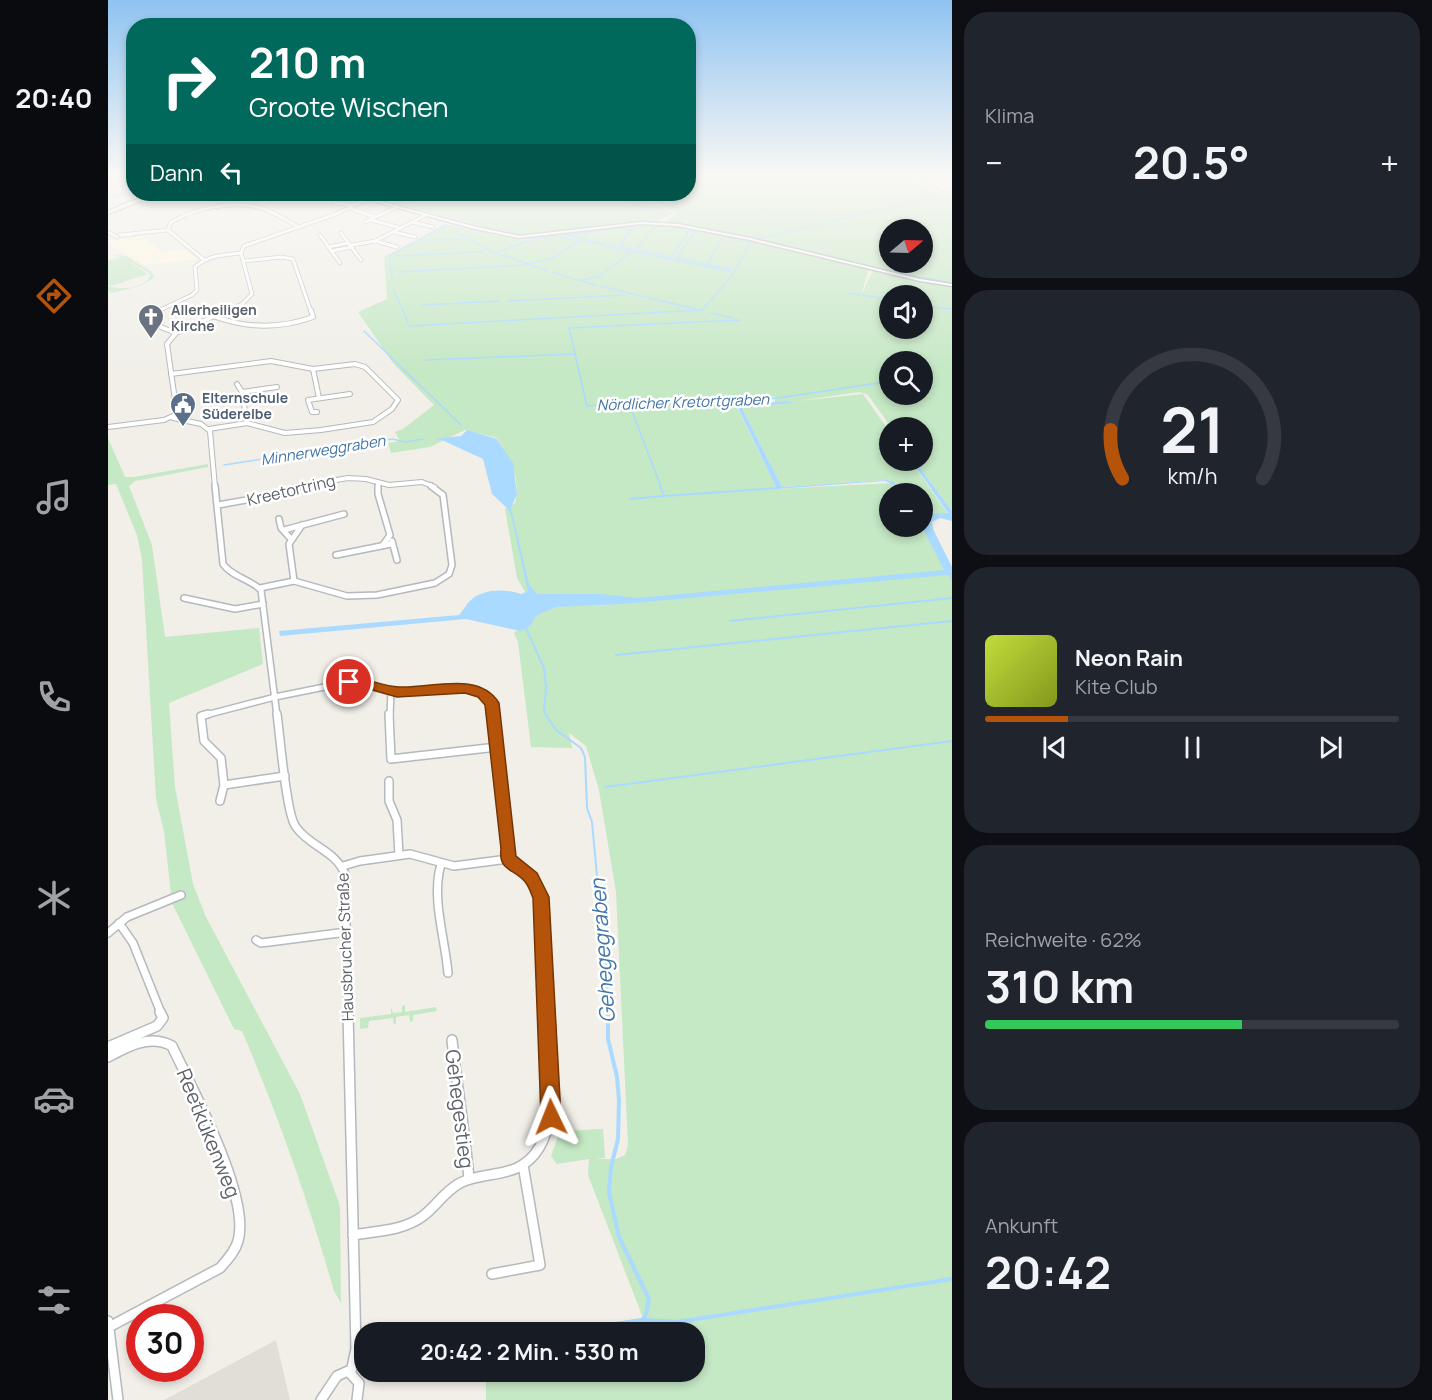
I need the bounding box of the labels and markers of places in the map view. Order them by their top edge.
place label: Allerheiligen Kirche [171,300,257,335]
church icon: Allerheiligen Kirche [136,302,166,340]
place label: Elternschule Süderelbe [202,388,288,423]
public building icon: Elternschule Süderelbe [168,390,198,428]
pin [323,656,374,707]

